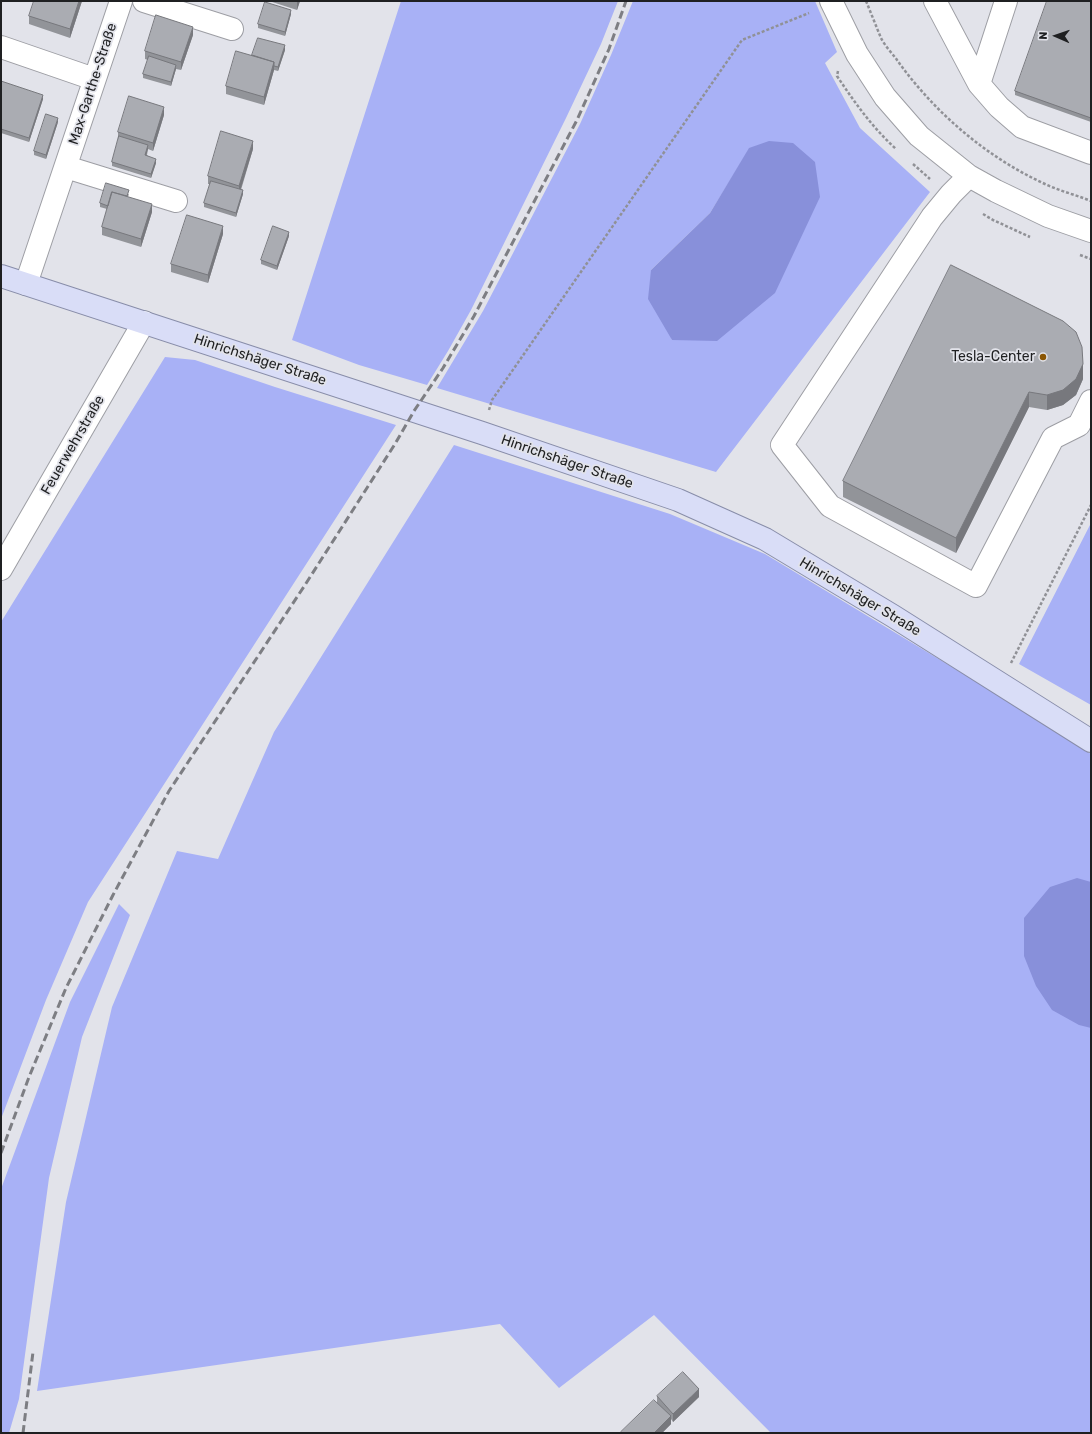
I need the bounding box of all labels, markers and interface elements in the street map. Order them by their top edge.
north arrow [1036,16,1076,56]
street label: Max-Garthe-Straße [65,21,121,147]
text: N [1037,31,1050,40]
street label: Hinrichshäger Straße [192,331,328,389]
place label: Tesla-Center [951,349,1035,365]
marker: Tesla-Center [1038,352,1048,362]
street label: Feuerwehrstraße [38,392,108,498]
street label: Hinrichshäger Straße [499,432,635,492]
street label: Hinrichshäger Straße [796,554,924,640]

